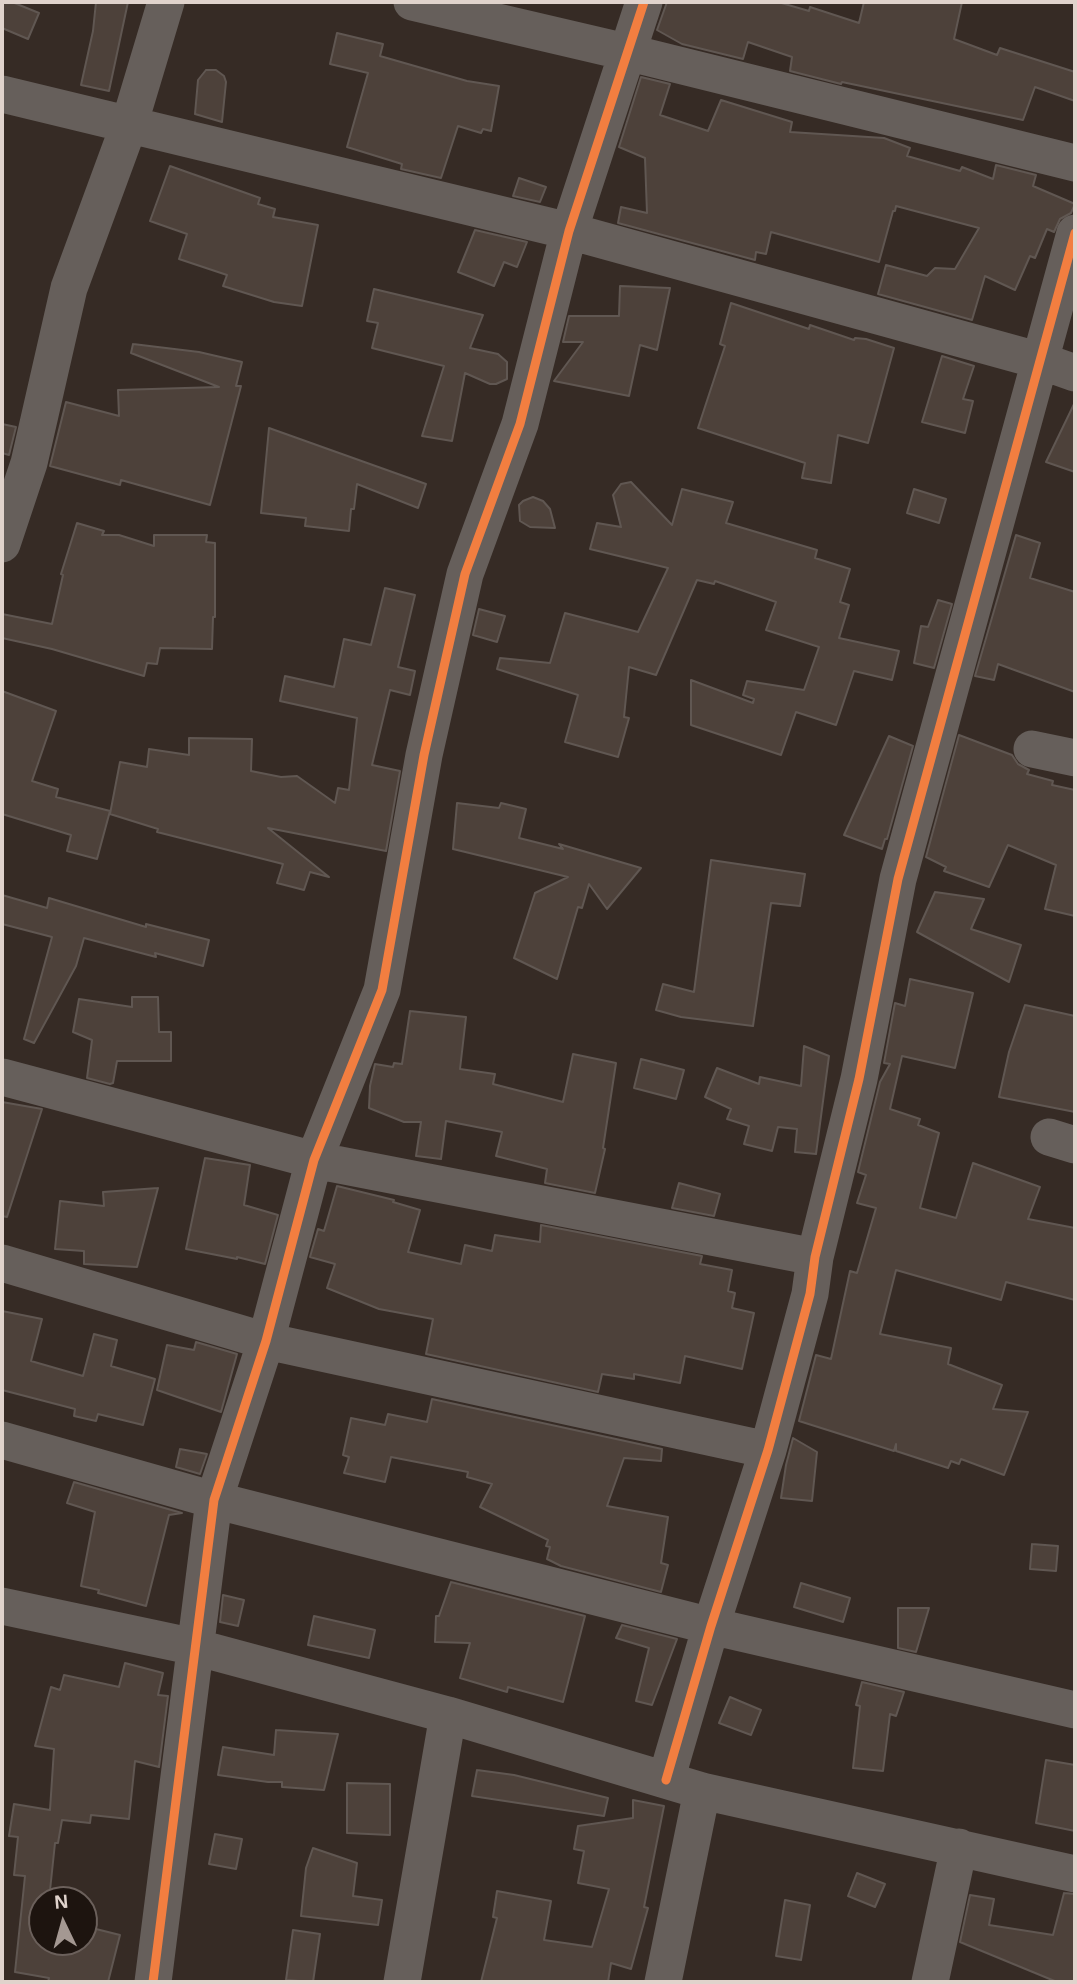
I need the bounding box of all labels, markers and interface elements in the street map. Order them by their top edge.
north arrow [28,1886,98,1956]
text: N [54,1891,69,1913]

